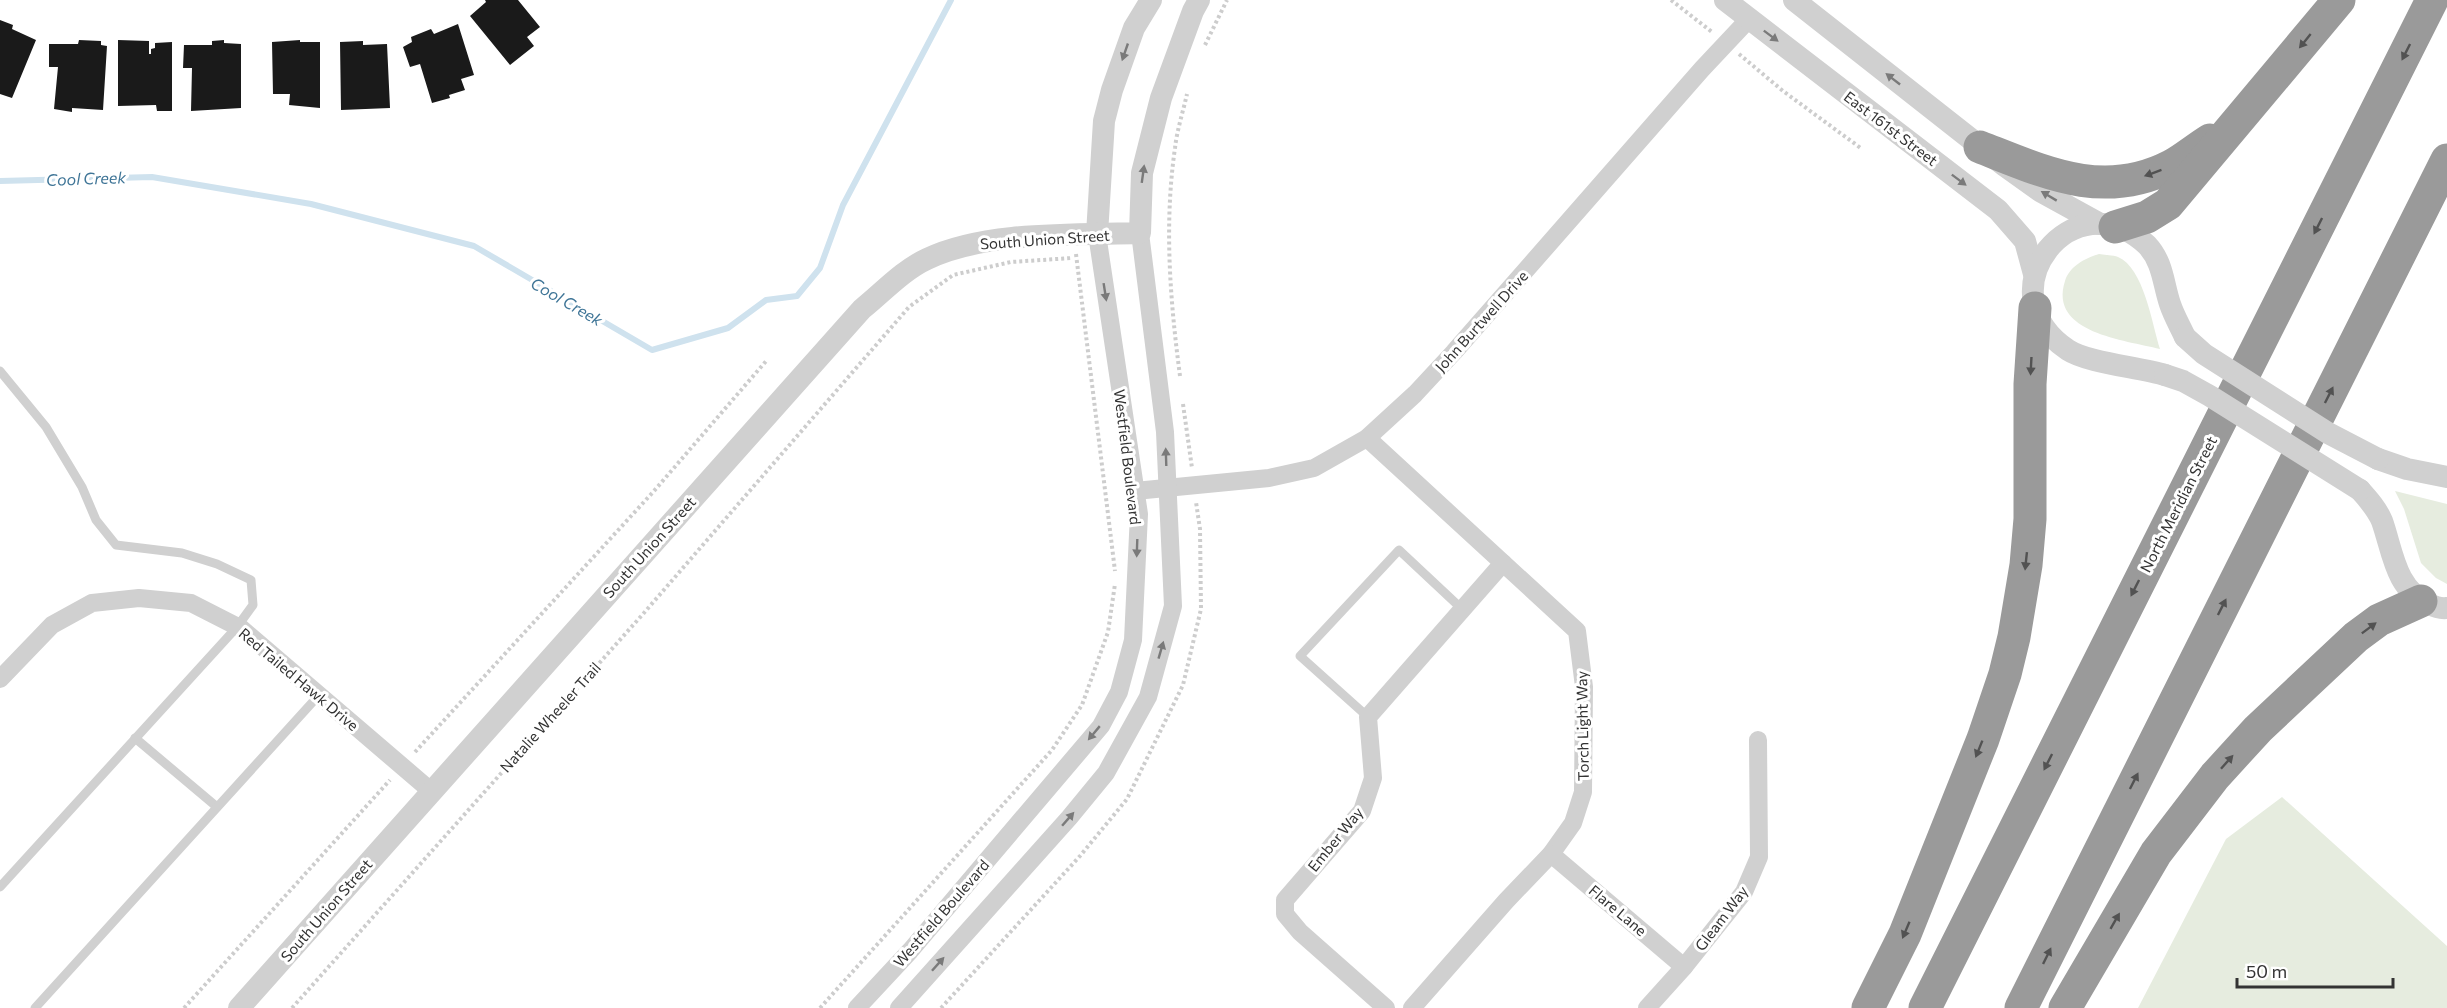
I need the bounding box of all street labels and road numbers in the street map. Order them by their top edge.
street label: East 161st Street [1841,87,1941,169]
street label: South Union Street [980,225,1110,253]
street label: John Burtwell Drive [1431,267,1531,375]
street label: Westfield Boulevard [1111,388,1145,526]
street label: North Meridian Street [2136,433,2220,575]
street label: South Union Street [599,493,699,601]
street label: Red Tailed Hawk Drive [236,624,362,734]
street label: Natalie Wheeler Trail [496,658,604,776]
street label: Torch Light Way [1572,671,1592,781]
street label: Ember Way [1304,803,1367,875]
street label: South Union Street [277,855,375,965]
street label: Westfield Boulevard [889,856,993,970]
street label: Flare Lane [1586,881,1651,939]
street label: Gleam Way [1691,882,1751,954]

